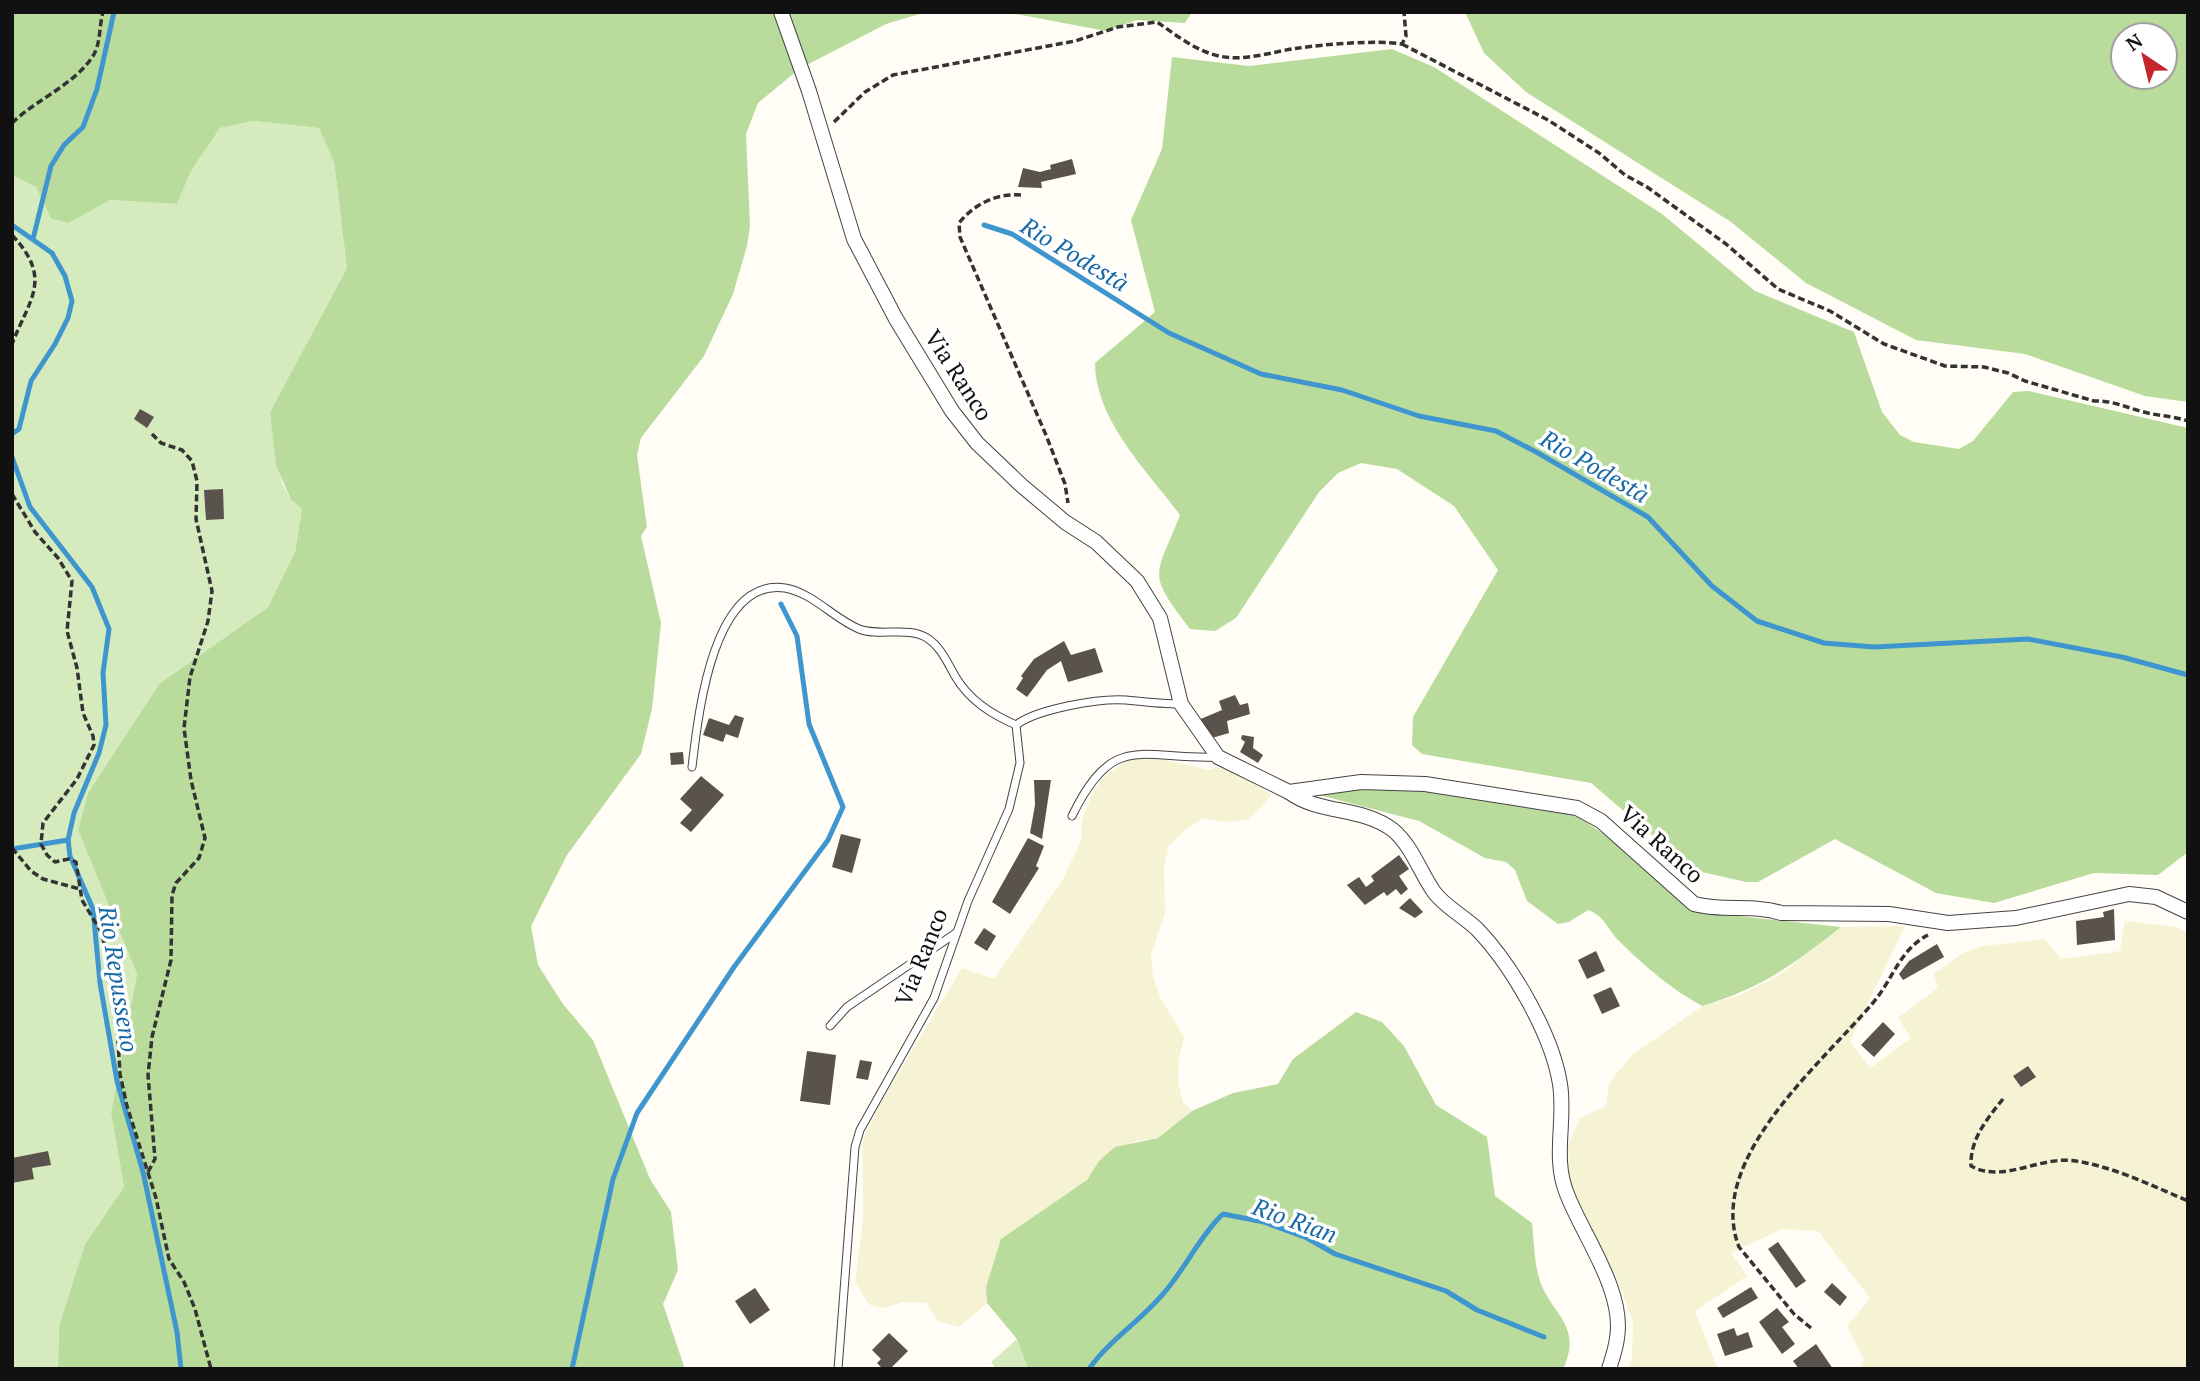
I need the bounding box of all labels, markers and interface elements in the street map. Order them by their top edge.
north arrow [2109,21,2179,91]
text: N [2121,27,2148,56]
water label: Rio Podestà [1014,209,1135,299]
street label: Via Ranco [918,323,1000,427]
water label: Rio Podestà [1534,422,1655,510]
street label: Via Ranco [1613,798,1711,890]
water label: Rio Repusseno [91,903,146,1054]
street label: Via Ranco [887,904,955,1010]
water label: Rio Rian [1247,1190,1342,1250]

